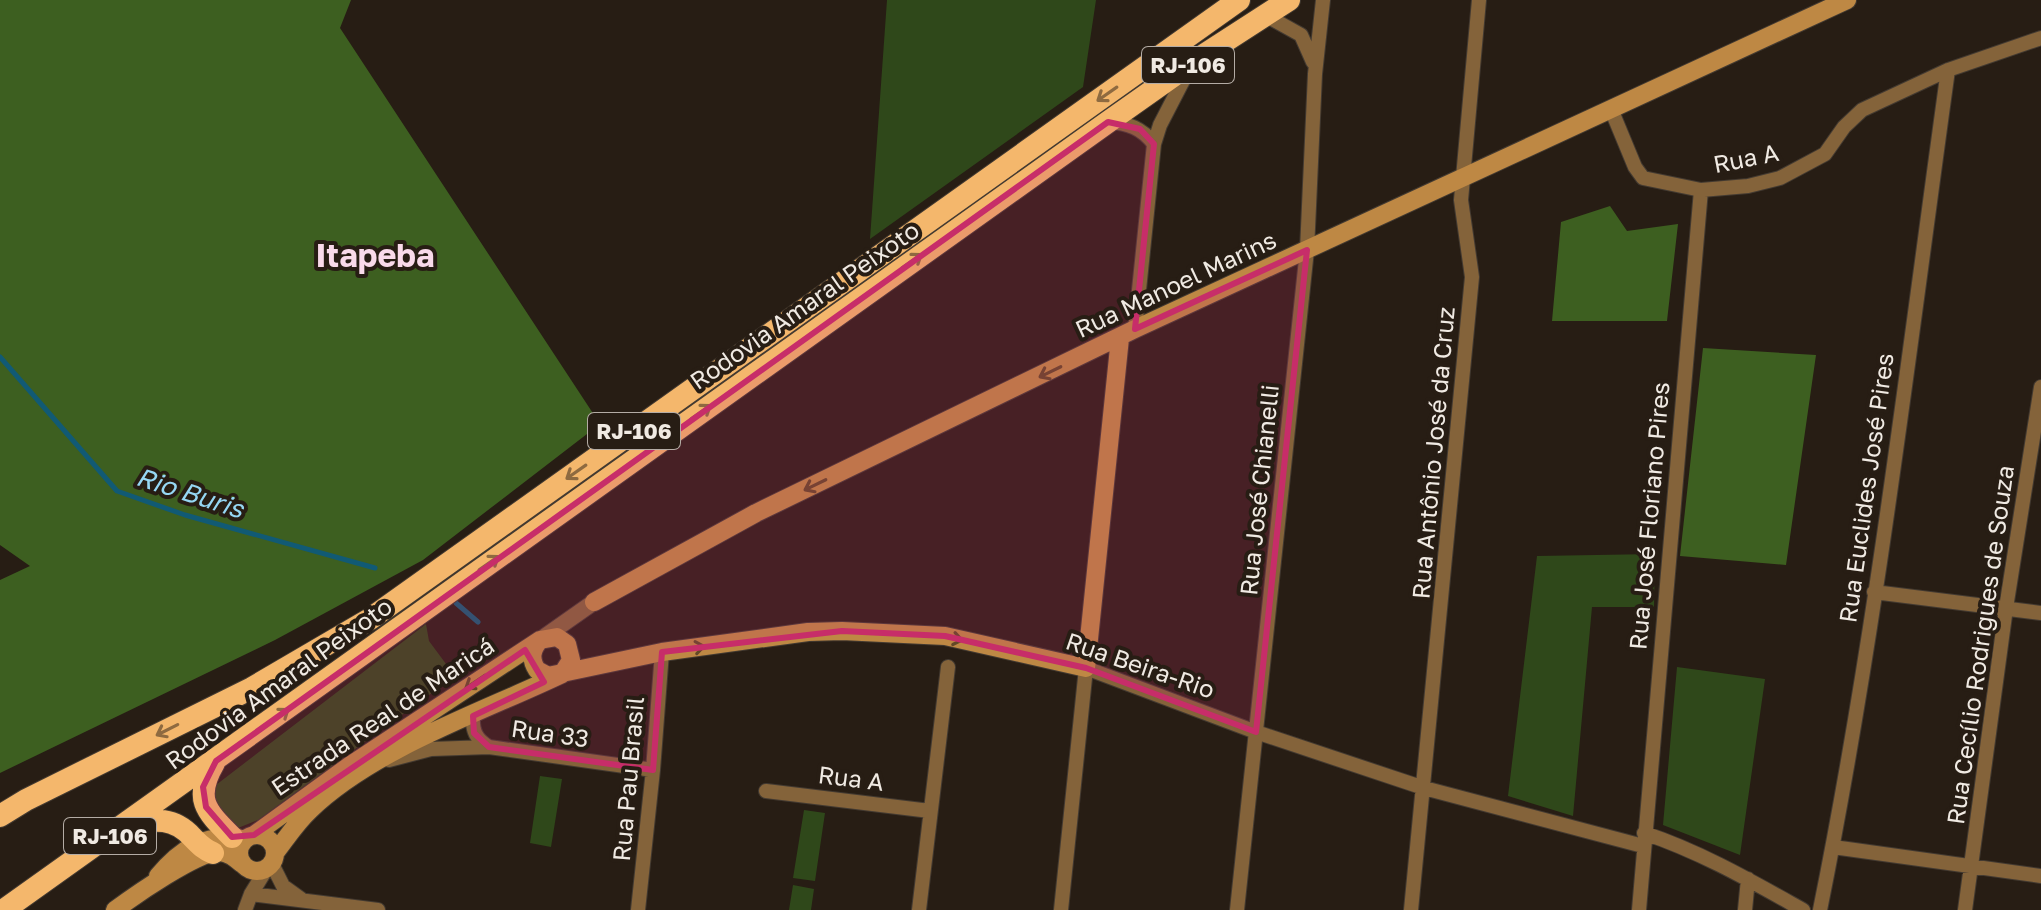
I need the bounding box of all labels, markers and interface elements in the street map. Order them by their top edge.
road number: RJ-106 [1142,47,1234,83]
one-way arrow [1097,85,1118,102]
street label: Rua A [1711,137,1781,178]
street label: Rodovia Amaral Peixoto [684,215,924,395]
street label: Rua Manoel Marins [1070,224,1280,343]
district label: Itapeba [315,236,435,274]
one-way arrow [901,253,923,269]
street label: Rua Antônio José da Cruz [1405,306,1460,600]
street label: Rua Euclides José Pires [1832,351,1899,624]
one-way arrow [1038,365,1062,380]
street label: Rua José Floriano Pires [1622,381,1675,651]
street label: Rua José Chianelli [1233,383,1284,597]
one-way arrow [689,404,711,420]
road number: RJ-106 [588,413,680,449]
water label: Rio Buris [133,461,249,525]
street label: Rua Cecílio Rodrigues de Souza [1940,463,2019,826]
one-way arrow [565,464,587,480]
one-way arrow [804,478,828,493]
one-way arrow [478,555,499,572]
street label: Rodovia Amaral Peixoto [159,591,397,775]
street label: Rua Beira-Rio [1062,626,1219,704]
street label: Estrada Real de Maricá [265,630,499,801]
one-way arrow [938,632,963,647]
one-way arrow [680,640,705,655]
one-way arrow [464,674,486,690]
street label: Rua Pau Brasil [606,695,649,862]
one-way arrow [268,708,289,725]
street label: Rua 33 [510,713,591,752]
one-way arrow [156,723,180,738]
street label: Rua A [817,759,886,796]
road number: RJ-106 [64,818,156,854]

